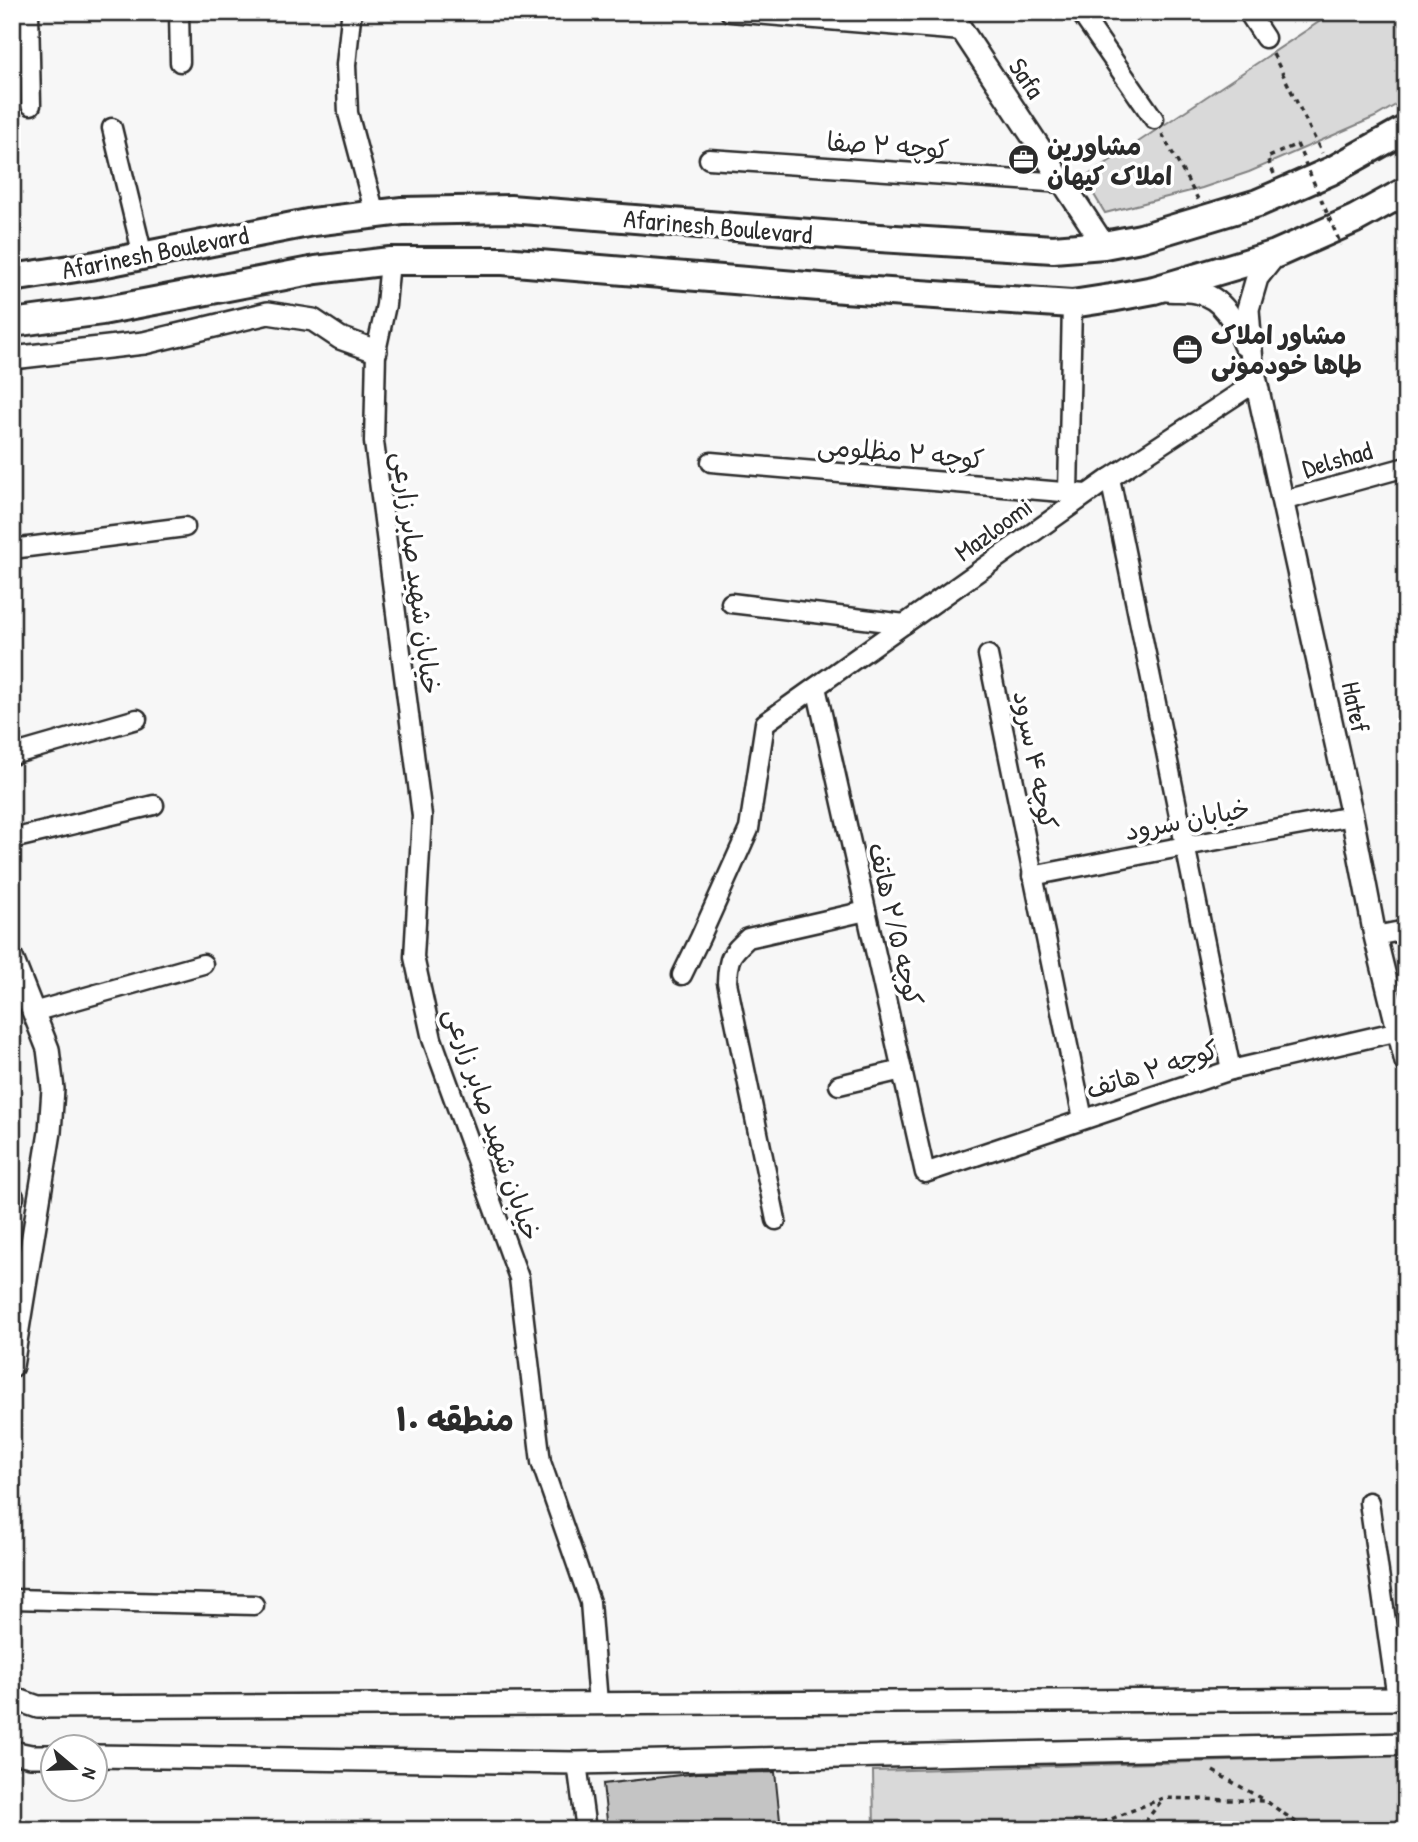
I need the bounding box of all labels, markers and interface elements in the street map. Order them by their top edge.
street label: Safa [1001,51,1053,105]
street label: کوچه ۲ صفا [825,123,951,167]
place label: مشاورین املاک کیهان [1047,128,1172,193]
office icon: مشاورین املاک کیهان [1007,143,1041,177]
street label: Afarinesh Boulevard [622,200,814,252]
street label: Afarinesh Boulevard [59,217,251,287]
place label: مشاور املاک طاها خودمونی [1211,317,1362,382]
office icon: مشاور املاک طاها خودمونی [1171,332,1205,366]
street label: کوچه ۲ مظلومی [816,427,986,477]
street label: Delshad [1298,432,1376,486]
street label: خیابان شهید صابر زارعی [385,450,449,696]
street label: Mazloomi [947,489,1039,569]
street label: Hatef [1334,678,1379,736]
street label: کوچه ۴ سرود [1005,688,1067,832]
street label: خیابان سرود [1122,790,1252,848]
street label: کوچه ۲/۵ هاتف [860,839,932,1009]
street label: خیابان شهید صابر زارعی [437,1003,549,1245]
street label: کوچه ۲ هاتف [1081,1031,1223,1107]
district label: منطقه ۱۰ [396,1397,514,1441]
north arrow [38,1734,108,1804]
text: N [76,1765,104,1783]

